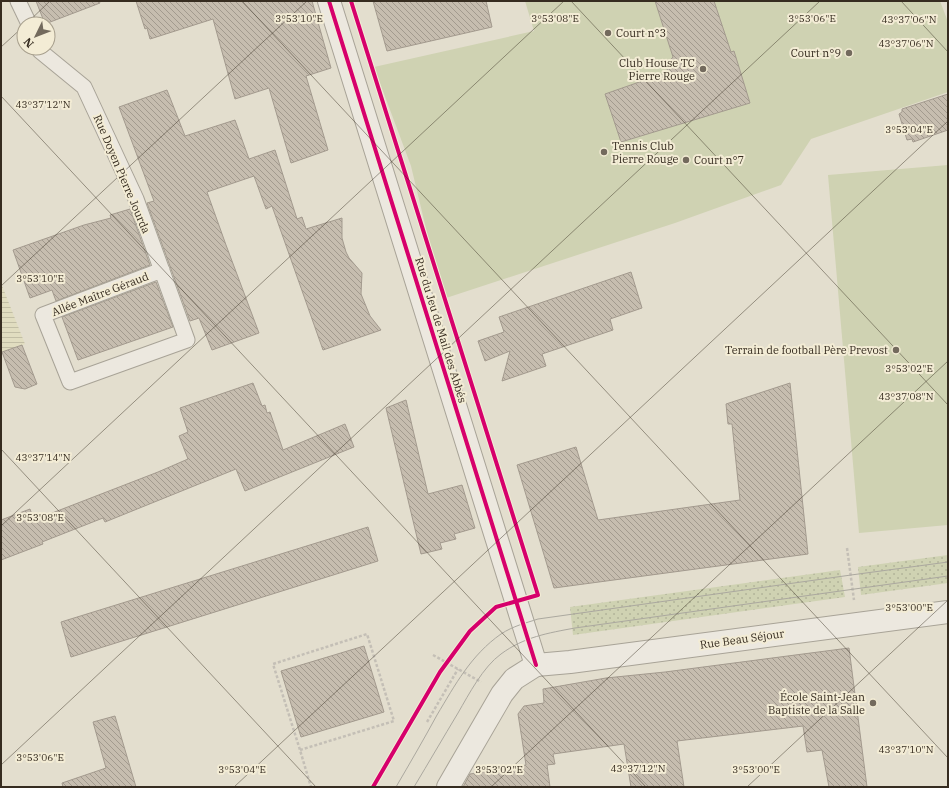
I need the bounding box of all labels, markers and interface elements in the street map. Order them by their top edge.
text: 3°53'10"E [275,12,323,25]
text: 3°53'08"E [531,12,579,25]
text: 3°53'06"E [788,12,836,25]
text: 43°37'06"N [882,13,937,26]
north arrow [16,16,56,56]
place label: Court n°3 [616,26,666,40]
marker: Court n°3 [603,28,613,38]
text: N [20,35,37,51]
text: 43°37'06"N [879,37,934,50]
place label: Court n°9 [791,46,841,60]
marker: Court n°9 [844,48,854,58]
place label: Club House TC Pierre Rouge [619,56,695,83]
marker: Club House TC Pierre Rouge [698,64,708,74]
text: 43°37'12"N [16,98,71,111]
street label: Rue Doyen Pierre Jourda [91,112,153,236]
text: 3°53'04"E [885,123,933,136]
place label: Tennis Club Pierre Rouge [612,139,679,166]
marker: Tennis Club Pierre Rouge [599,147,609,157]
place label: Court n°7 [694,153,744,167]
marker: Court n°7 [681,155,691,165]
street label: Rue du Jeu de Mail des Abbés [412,256,470,404]
street label: Allée Maître Géraud [50,269,151,319]
text: 3°53'10"E [16,272,64,285]
place label: Terrain de football Père Prevost [725,343,888,357]
marker: Terrain de football Père Prevost [891,345,901,355]
text: 3°53'02"E [885,362,933,375]
text: 43°37'08"N [879,390,934,403]
text: 43°37'14"N [16,451,71,464]
text: 3°53'08"E [16,511,64,524]
text: 3°53'00"E [885,601,933,614]
street label: Rue Beau Séjour [699,626,785,652]
place label: École Saint-Jean Baptiste de la Salle [768,690,865,717]
marker: École Saint-Jean Baptiste de la Salle [868,698,878,708]
text: 43°37'10"N [879,743,934,756]
text: 3°53'06"E [16,751,64,764]
text: 43°37'12"N [611,762,666,775]
text: 3°53'04"E [218,763,266,776]
text: 3°53'02"E [475,763,523,776]
text: 3°53'00"E [732,763,780,776]

